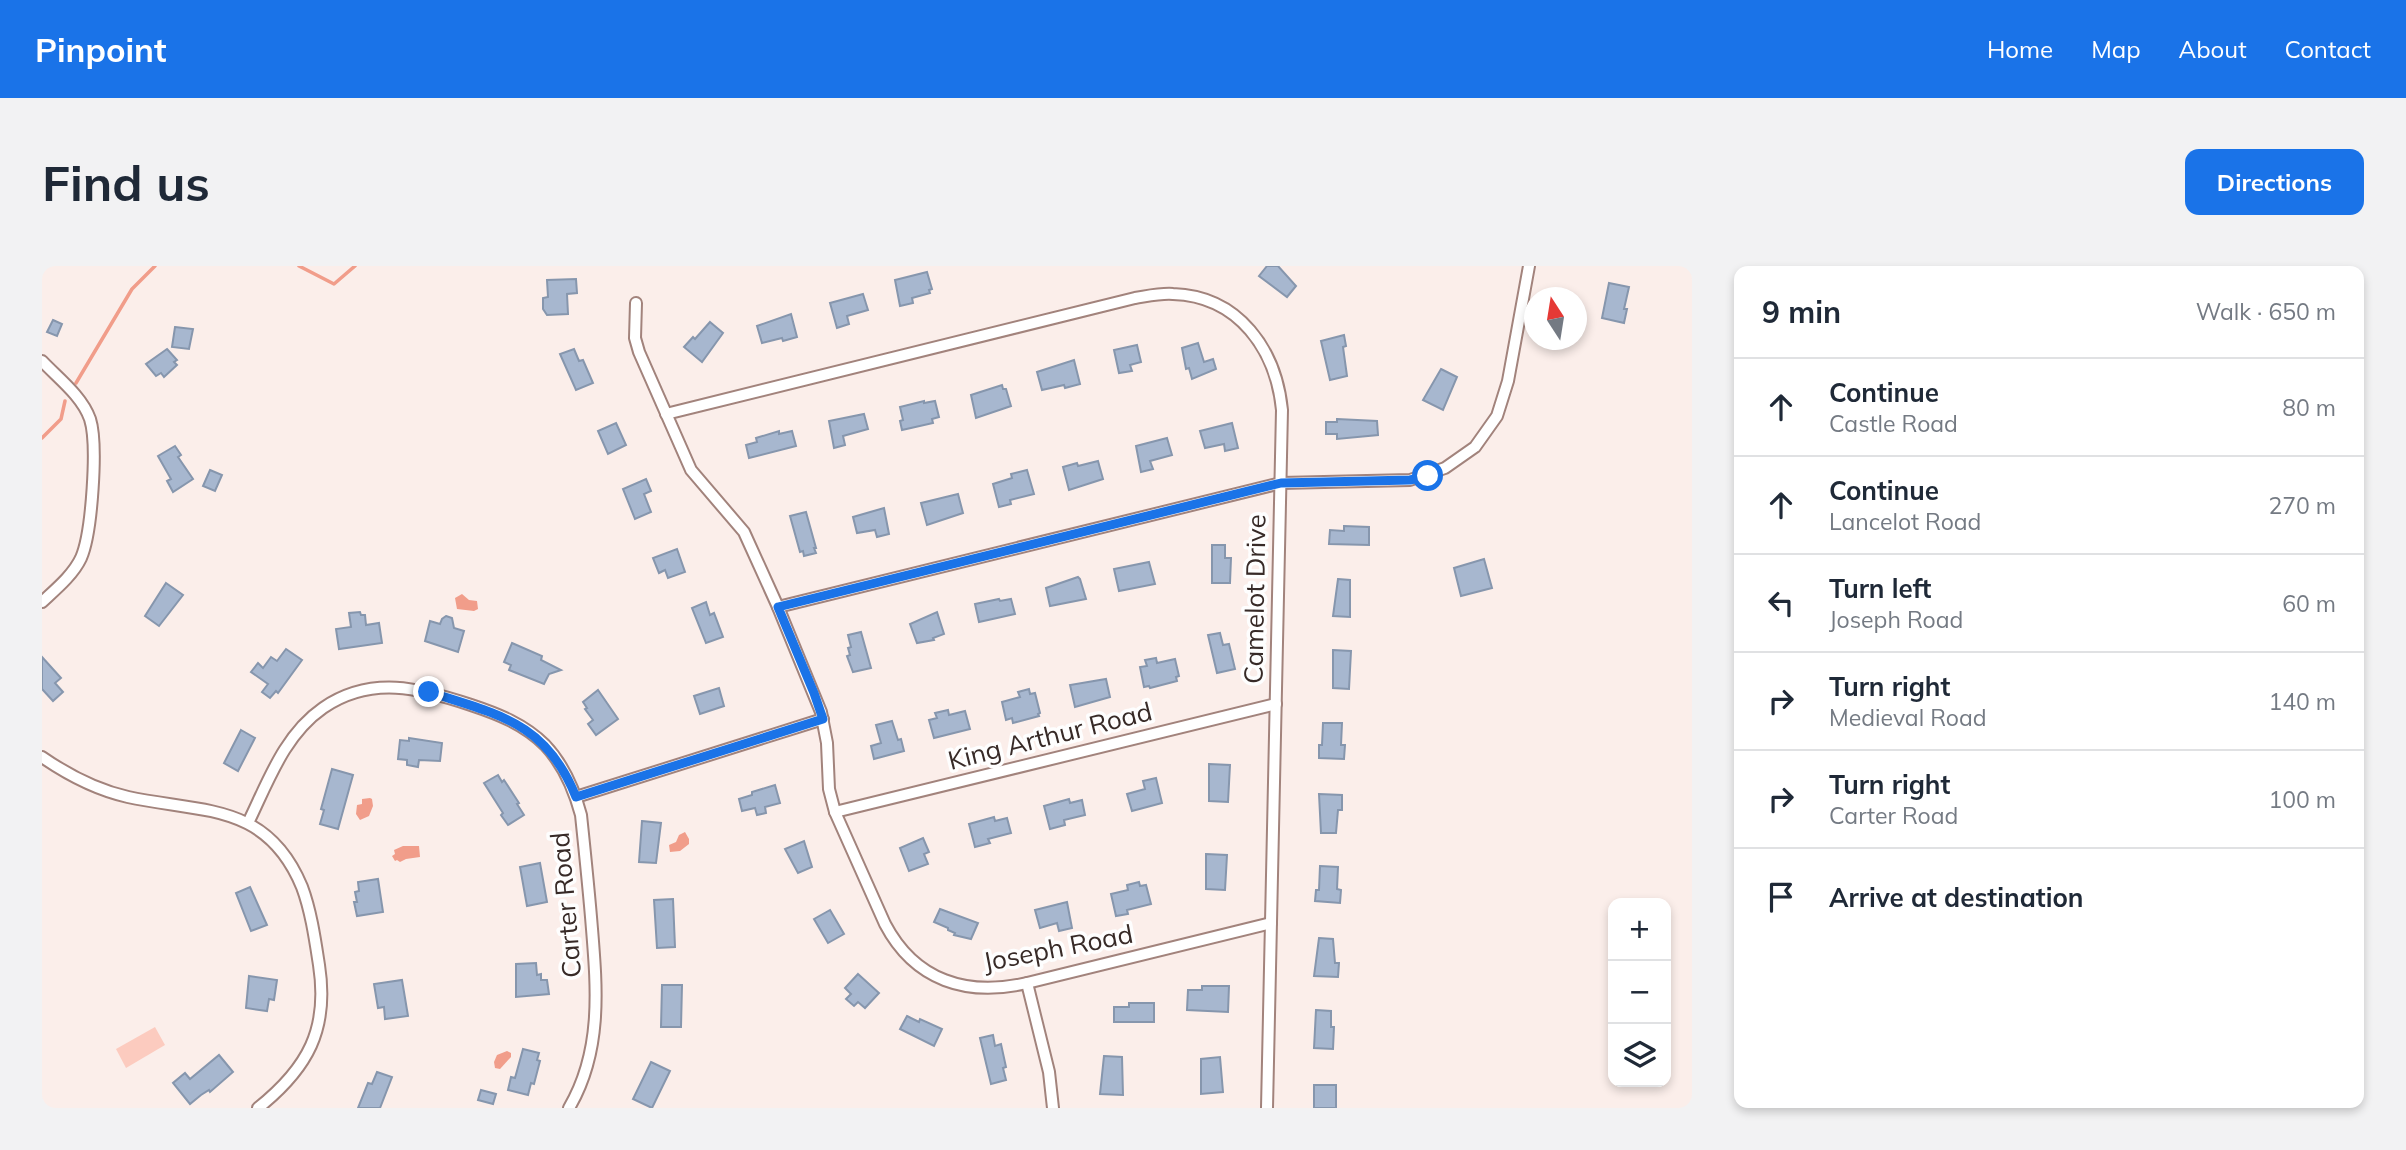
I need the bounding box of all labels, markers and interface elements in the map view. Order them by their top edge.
text: Pinpoint [35,29,167,70]
text: Home [1987,34,2053,64]
text: Map [2091,34,2141,64]
text: About [2179,34,2247,64]
text: Contact [2285,34,2371,64]
button: Directions [2185,149,2364,215]
text: Find us [42,152,210,213]
north arrow [1524,287,1587,350]
text: 9 min [1762,293,1841,331]
text: Walk · 650 m [2196,297,2336,326]
text: Continue [1829,376,1939,409]
icon: ahead [1762,388,1800,426]
text: 80 m [2282,393,2336,422]
text: Castle Road [1829,409,1958,438]
route start [1412,460,1443,491]
text: Continue [1829,474,1939,507]
icon: ahead [1762,486,1800,524]
text: 270 m [2268,491,2336,520]
text: Lancelot Road [1829,507,1981,536]
street label: Camelot Drive [1237,514,1272,684]
text: Turn left [1829,572,1931,605]
icon: left [1762,584,1800,622]
text: 60 m [2282,589,2336,618]
text: Joseph Road [1829,605,1963,634]
text: Turn right [1829,670,1950,703]
route end [413,676,444,707]
icon: right [1762,682,1800,720]
text: 140 m [2268,687,2336,716]
street label: King Arthur Road [945,694,1155,777]
text: Medieval Road [1829,703,1987,732]
text: Turn right [1829,768,1950,801]
icon: right [1762,780,1800,818]
text: 100 m [2268,785,2336,814]
text: Carter Road [1829,801,1958,830]
street label: Carter Road [543,831,588,979]
icon: arrive [1762,878,1800,916]
text: Arrive at destination [1829,881,2084,914]
map controls [1608,898,1671,1087]
button: + [1608,898,1671,961]
street label: Joseph Road [980,917,1136,978]
button: − [1608,961,1671,1024]
button: layers [1608,1024,1671,1087]

